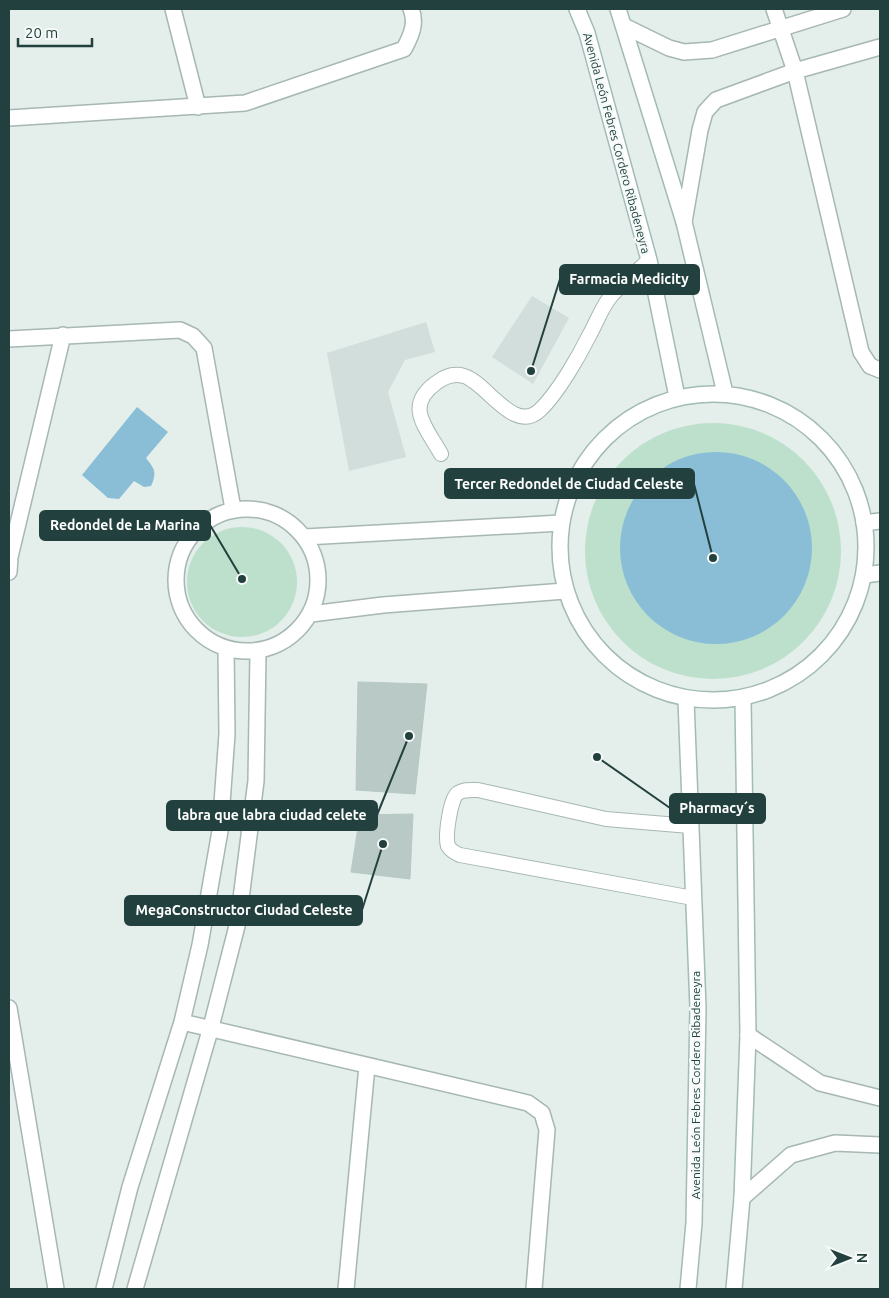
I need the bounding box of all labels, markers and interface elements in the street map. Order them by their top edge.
scale bar [18,15,91,47]
text: 20 m [25,24,58,41]
street label: Avenida León Febres Cordero Ribadeneyra [581,31,653,255]
callout: Farmacia Medicity [560,265,699,294]
text: Farmacia Medicity [569,271,689,287]
callout: Tercer Redondel de Ciudad Celeste [445,469,694,498]
text: Tercer Redondel de Ciudad Celeste [454,476,684,492]
callout: Redondel de La Marina [40,511,210,540]
text: Redondel de La Marina [50,517,200,533]
callout: Pharmacy´s [670,794,765,823]
text: Pharmacy´s [679,800,755,816]
callout: labra que labra ciudad celete [167,801,377,830]
text: labra que labra ciudad celete [177,807,367,823]
callout: MegaConstructor Ciudad Celeste [125,896,362,925]
text: MegaConstructor Ciudad Celeste [136,902,352,918]
street label: Avenida León Febres Cordero Ribadeneyra [689,971,702,1199]
north arrow [824,1233,874,1283]
text: N [854,1253,870,1263]

